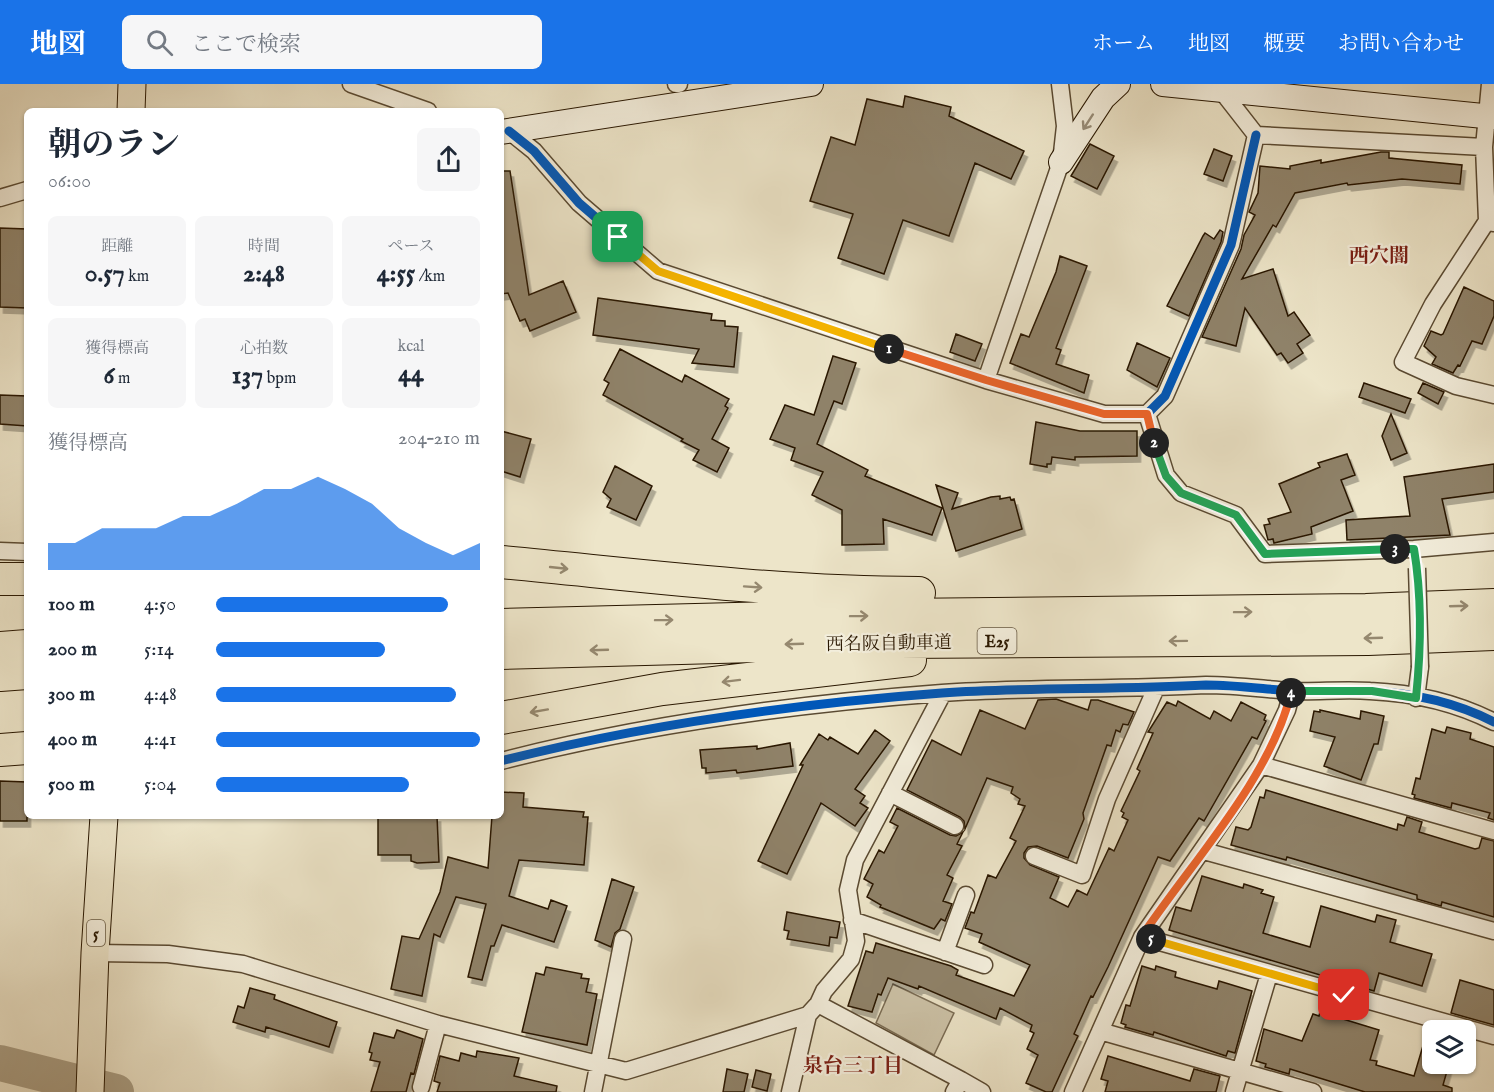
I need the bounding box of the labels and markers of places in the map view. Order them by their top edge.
pin [592,211,643,262]
pin: 1 [874,334,904,364]
pin: 2 [1139,428,1169,458]
pin: 3 [1380,534,1410,564]
pin: 4 [1276,678,1306,708]
pin: 5 [1136,924,1166,954]
pin [1318,969,1369,1020]

